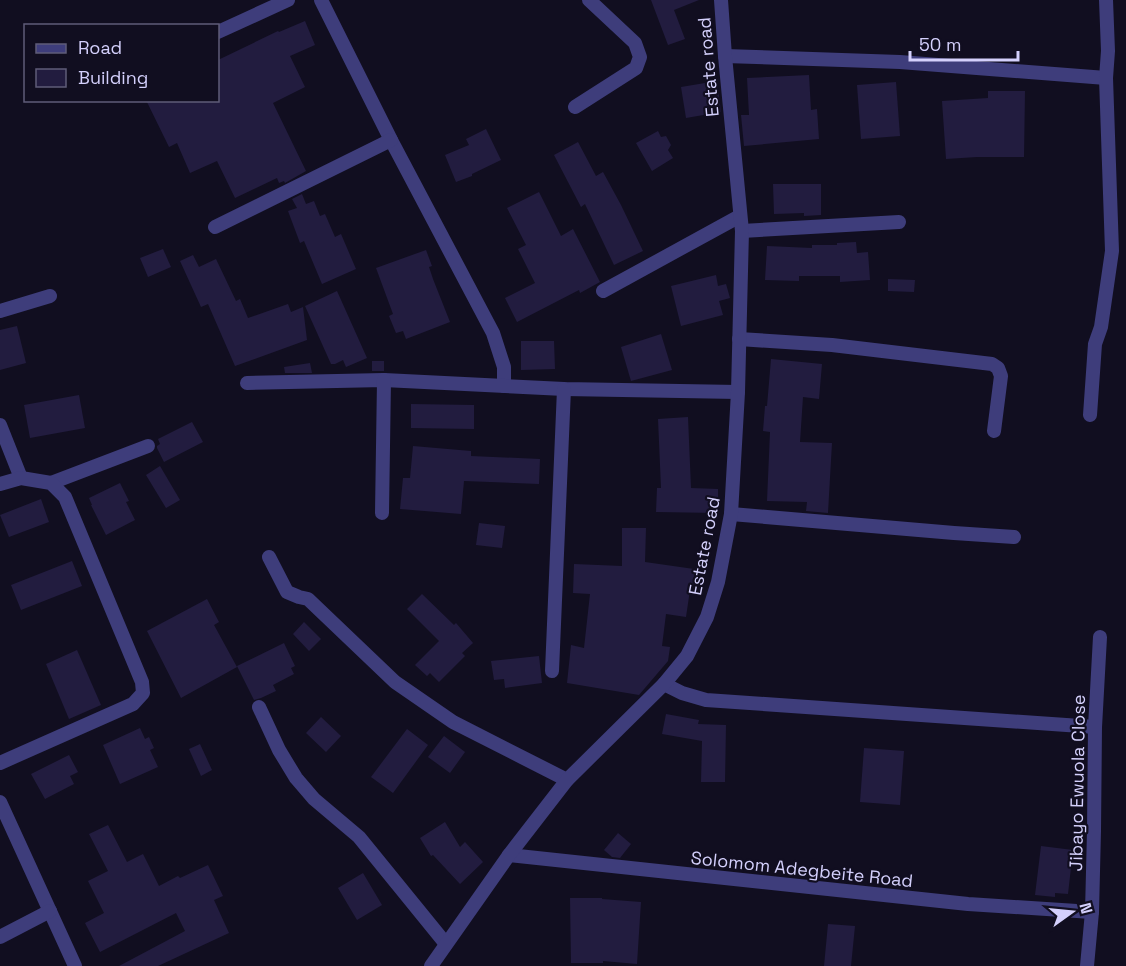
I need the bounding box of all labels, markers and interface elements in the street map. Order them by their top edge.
street label: Estate road [692,16,724,118]
legend [24,24,219,102]
scale bar [910,24,1018,62]
text: 50 m [919,33,961,56]
text: Road [78,36,122,59]
text: Building [78,66,148,89]
street label: Estate road [683,495,725,597]
street label: Jibayo Ewuola Close [1064,694,1090,872]
street label: Solomom Adegbeite Road [690,846,914,892]
north arrow [1042,882,1102,942]
text: N [1074,900,1098,916]

